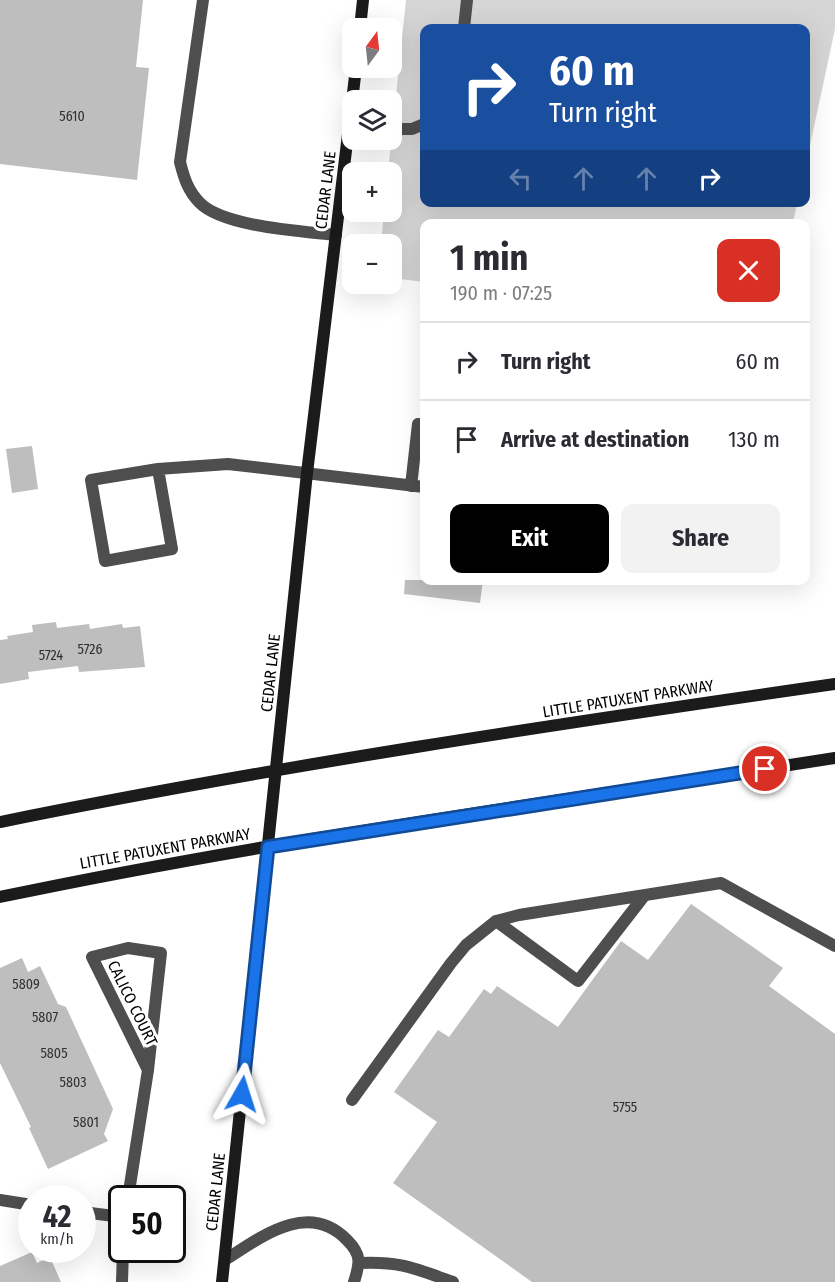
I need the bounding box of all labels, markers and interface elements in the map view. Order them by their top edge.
north arrow [342,18,402,78]
map controls [342,18,402,294]
text: 60 m [549,46,635,96]
icon: right [450,48,528,126]
button: layers [342,90,402,150]
text: Turn right [549,97,657,129]
house number: 5610 [59,108,85,125]
street label: CEDAR LANE [311,150,340,230]
button: + [342,162,402,222]
icon: left [504,162,537,195]
icon: ahead [567,162,600,195]
icon: ahead [630,162,663,195]
icon: right [693,162,726,195]
button: − [342,234,402,294]
text: 1 min [450,236,528,280]
button: close [717,239,780,302]
text: 190 m · 07:25 [450,281,552,305]
icon: right [450,345,483,378]
text: Turn right [501,348,590,375]
text: 60 m [736,348,780,375]
icon: arrive [450,423,483,456]
text: Arrive at destination [501,426,689,453]
text: 130 m [728,426,780,453]
button: Exit [450,504,609,573]
button: Share [621,504,780,573]
street label: CEDAR LANE [257,633,284,713]
house number: 5726 [78,641,102,658]
house number: 5724 [39,647,63,664]
street label: LITTLE PATUXENT PARKWAY [541,676,715,721]
pin [739,743,790,794]
icon: arrive [748,752,781,785]
street label: LITTLE PATUXENT PARKWAY [78,824,252,873]
street label: CALICO COURT [104,957,162,1049]
house number: 5809 [12,976,40,993]
house number: 5807 [32,1009,58,1026]
house number: 5805 [40,1045,68,1062]
position arrow [210,1062,274,1126]
house number: 5803 [60,1074,86,1091]
house number: 5755 [613,1099,637,1116]
house number: 5801 [73,1114,99,1131]
street label: CEDAR LANE [202,1152,229,1232]
speed limit sign: 50 [108,1185,186,1263]
text: 42 [43,1199,71,1235]
text: km/h [40,1230,74,1248]

